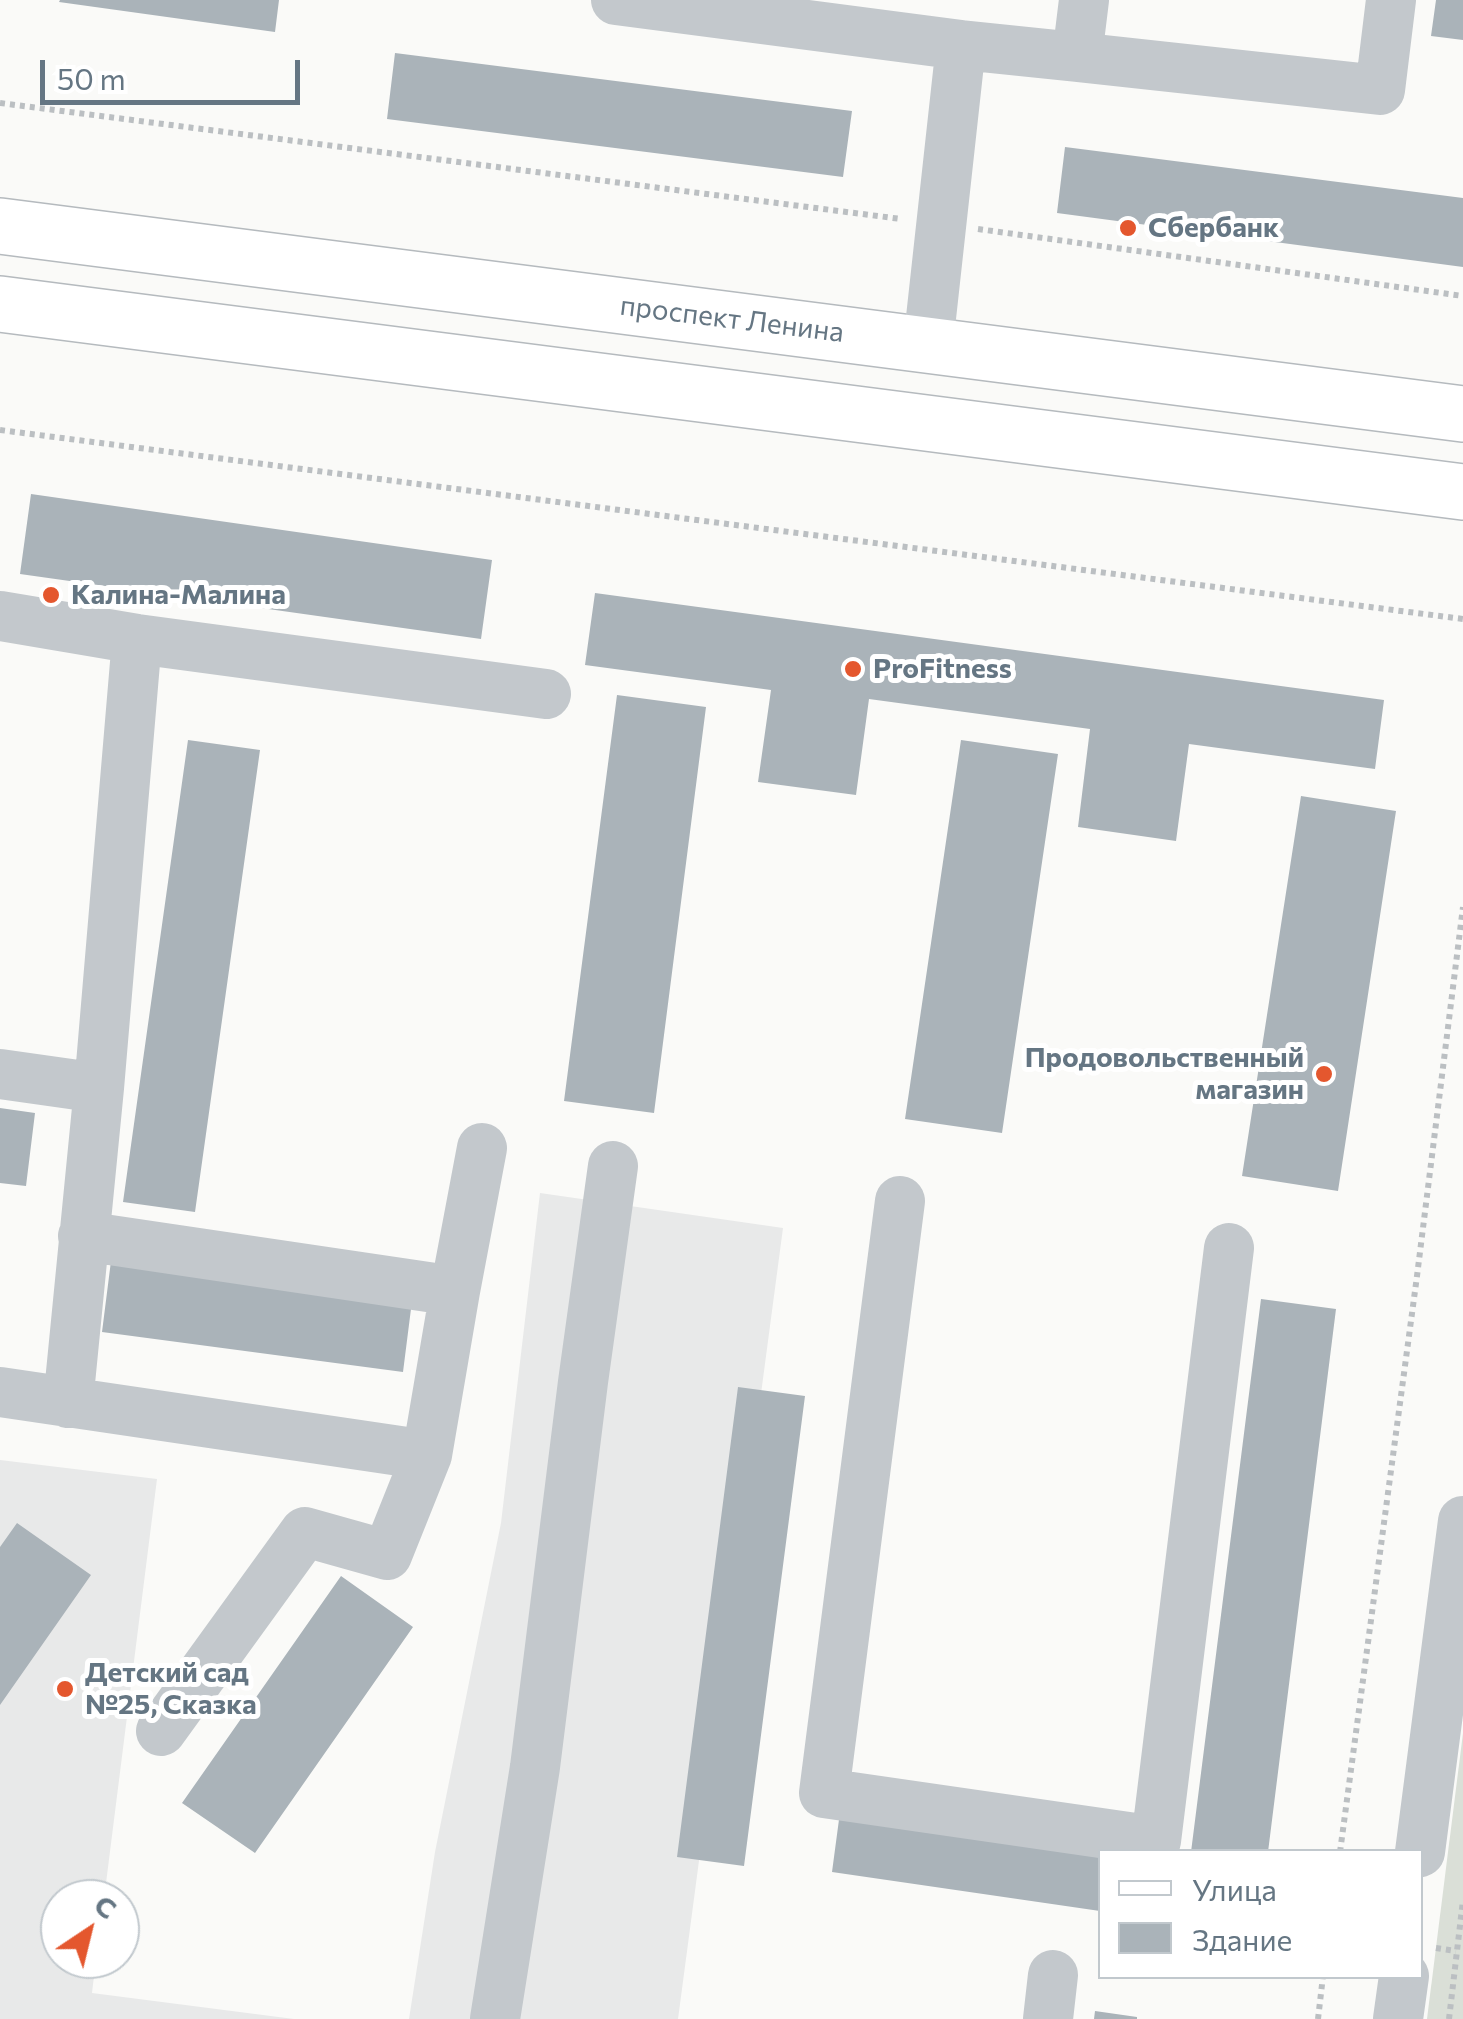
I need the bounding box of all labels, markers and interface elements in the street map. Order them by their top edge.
scale bar [45,40,305,102]
text: 50 m [57,59,126,96]
place label: Сбербанк [1148,211,1279,245]
marker: Сбербанк [1117,217,1139,239]
street label: проспект Ленина [618,289,846,349]
place label: Калина-Малина [71,578,286,612]
marker: Калина-Малина [40,584,62,606]
place label: ProFitness [873,652,1012,686]
marker: ProFitness [842,658,864,680]
place label: Продовольственный магазин [1025,1041,1304,1107]
marker: Продовольственный магазин [1313,1063,1335,1085]
place label: Детский сад №25, Сказка [85,1656,257,1722]
marker: Детский сад №25, Сказка [54,1678,76,1700]
legend [1098,1849,1423,1979]
text: Улица [1192,1870,1277,1907]
north arrow [40,1879,140,1979]
text: С [88,1887,124,1925]
text: Здание [1192,1920,1292,1957]

